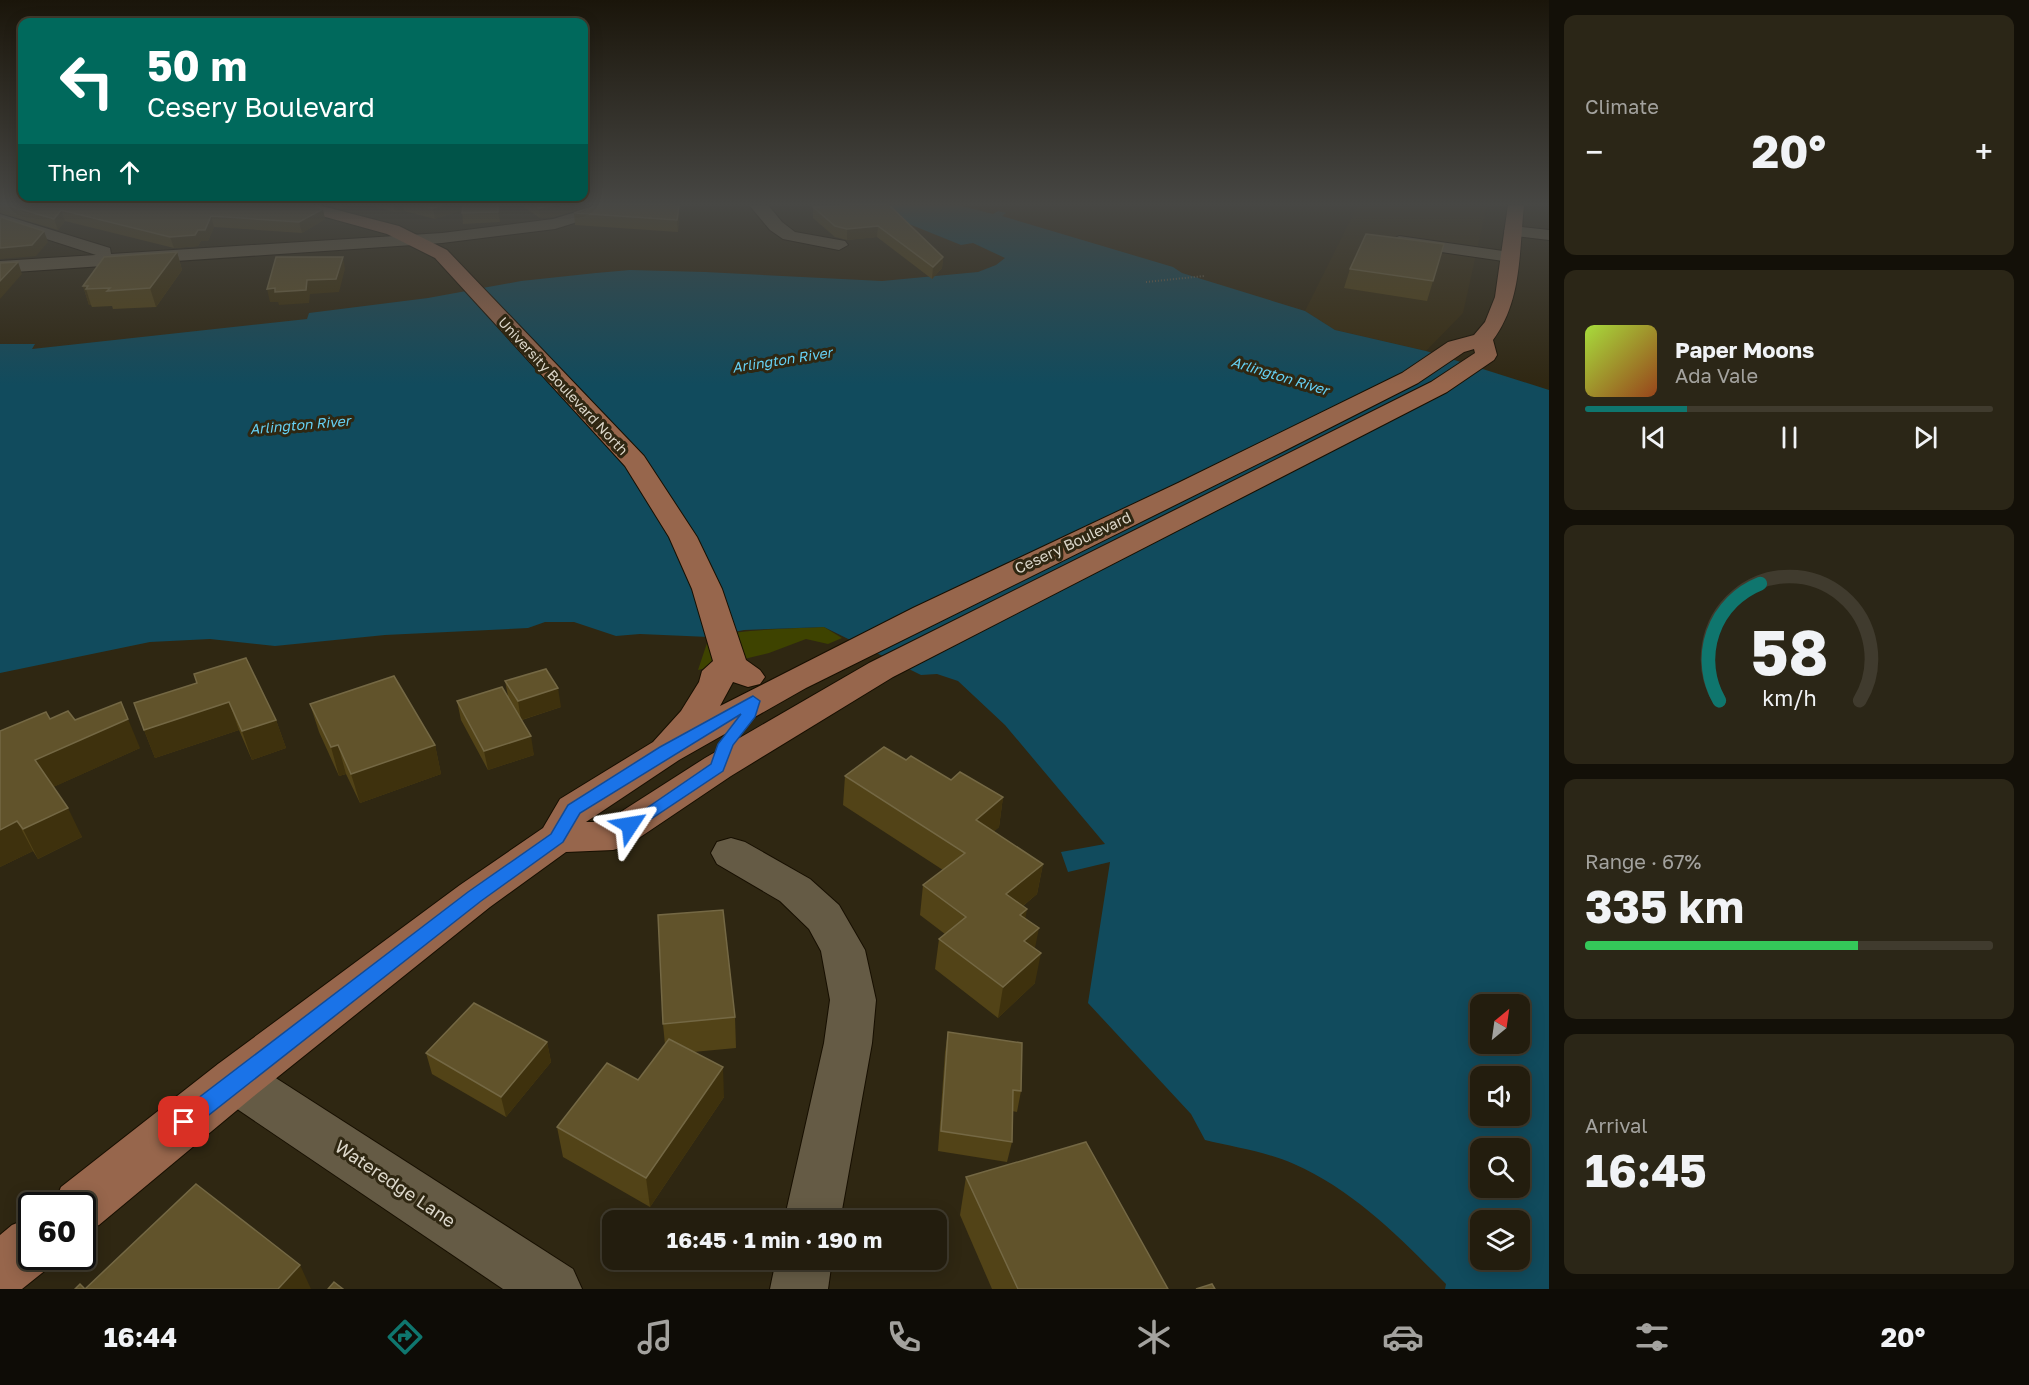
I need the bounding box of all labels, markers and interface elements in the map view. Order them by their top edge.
text: 50 m [147,40,247,90]
icon: left [48,42,126,120]
text: Cesery Boulevard [147,91,375,123]
text: Climate [1585,94,1659,118]
text: 20° [1752,124,1826,178]
text: − [1585,132,1603,171]
text: + [1975,132,1993,171]
icon: ahead [113,156,146,189]
text: Then [48,159,101,186]
street label: University Boulevard North [495,313,632,458]
text: Paper Moons [1675,336,1814,363]
water label: Arlington River [731,343,836,376]
water label: Arlington River [1229,353,1333,399]
text: Ada Vale [1675,363,1758,387]
water label: Arlington River [249,411,353,437]
icon: previous [1637,421,1670,454]
icon: pause [1773,421,1806,454]
icon: next [1909,421,1942,454]
street label: Cesery Boulevard [1011,507,1134,577]
text: 58 [1750,615,1828,690]
text: km/h [1762,686,1816,712]
position arrow [598,793,662,857]
text: Range · 67% [1585,849,1701,873]
text: 335 km [1585,879,1744,933]
north arrow [1470,994,1530,1054]
map controls [1470,994,1530,1270]
button: sound [1470,1066,1530,1126]
pin [158,1096,209,1147]
icon: arrive [167,1105,200,1138]
text: Arrival [1585,1113,1648,1137]
street label: Wateredge Lane [331,1135,460,1232]
button: search [1470,1138,1530,1198]
text: 16:45 [1585,1143,1707,1197]
speed limit sign: 60 [18,1192,96,1270]
button: layers [1470,1210,1530,1270]
text: 16:45 · 1 min · 190 m [667,1226,882,1253]
icon: directions [384,1316,426,1358]
icon: music [634,1316,676,1358]
icon: phone [883,1316,925,1358]
icon: climate [1133,1316,1175,1358]
icon: car [1382,1316,1424,1358]
icon: filters [1631,1316,1673,1358]
text: 16:44 [104,1321,177,1353]
text: 20° [1881,1321,1925,1353]

